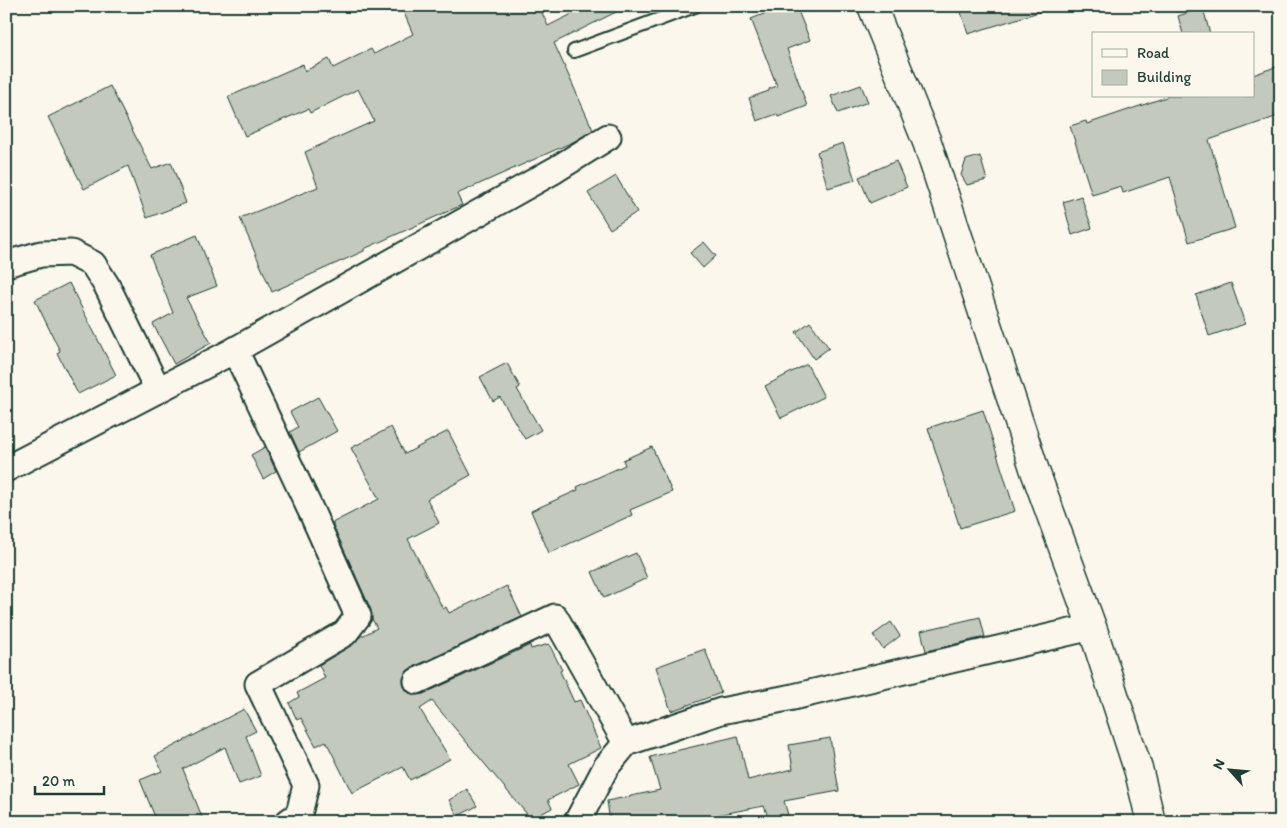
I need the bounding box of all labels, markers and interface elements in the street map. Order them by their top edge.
legend [1092,32,1254,98]
text: Road [1137,44,1170,62]
text: Building [1137,68,1191,86]
north arrow [1204,746,1254,796]
text: N [1209,756,1229,772]
scale bar [35,763,104,795]
text: 20 m [42,772,76,790]

